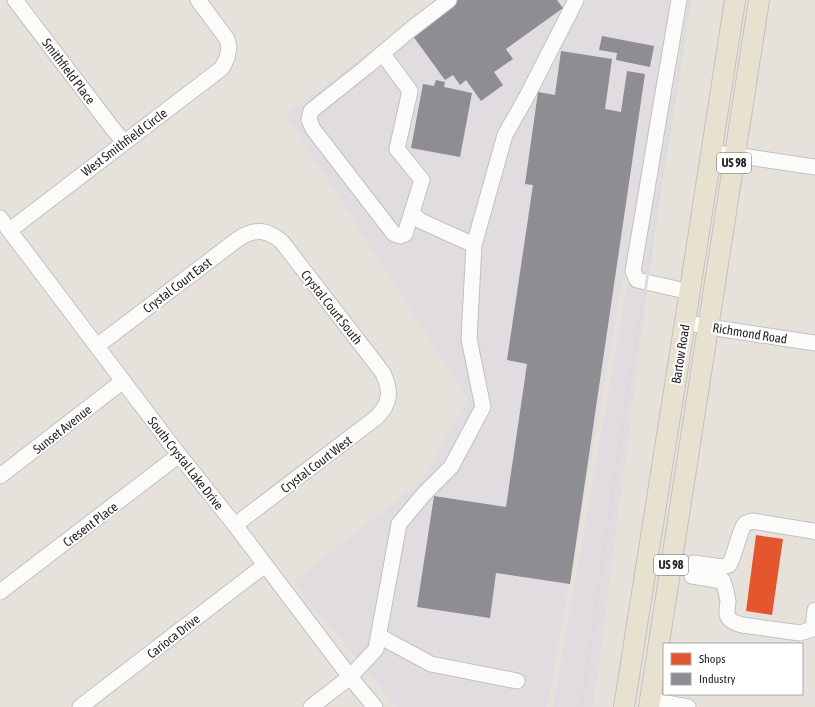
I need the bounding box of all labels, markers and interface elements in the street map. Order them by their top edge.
street label: Smithfield Place [39,36,98,107]
street label: West Smithfield Circle [79,105,170,179]
road number: US 98 [717,153,751,173]
street label: Crystal Court East [140,255,215,316]
street label: Crystal Court South [298,267,365,347]
street label: Richmond Road [712,320,788,347]
street label: Bartow Road [668,323,693,385]
street label: Sunset Avenue [30,402,95,457]
street label: South Crystal Lake Drive [145,414,227,513]
street label: Crystal Court West [278,433,355,496]
street label: Cresent Place [60,499,121,550]
road number: US 98 [654,555,688,575]
street label: Carioca Drive [144,611,203,662]
legend [663,643,803,695]
text: Shops [699,652,725,666]
text: Industry [699,672,736,686]

